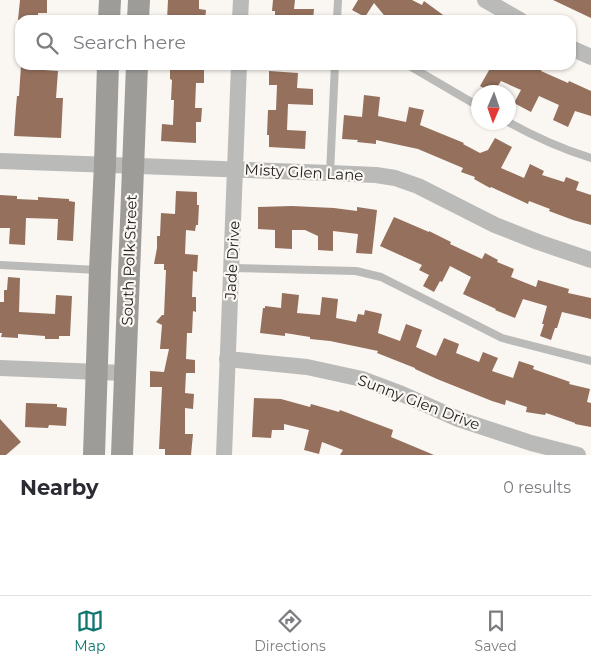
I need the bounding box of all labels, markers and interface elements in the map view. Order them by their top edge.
search box [15,15,576,70]
icon: search [33,29,61,57]
text: Search here [73,31,186,54]
north arrow [471,85,516,130]
street label: Misty Glen Lane [244,159,364,185]
street label: South Polk Street [117,194,141,326]
street label: Jade Drive [220,220,244,301]
street label: Sunny Glen Drive [355,370,483,434]
text: Nearby [20,475,99,500]
text: 0 results [503,478,571,497]
tab: Map [74,607,105,655]
tab: Directions [254,607,326,655]
tab: Saved [475,607,517,655]

